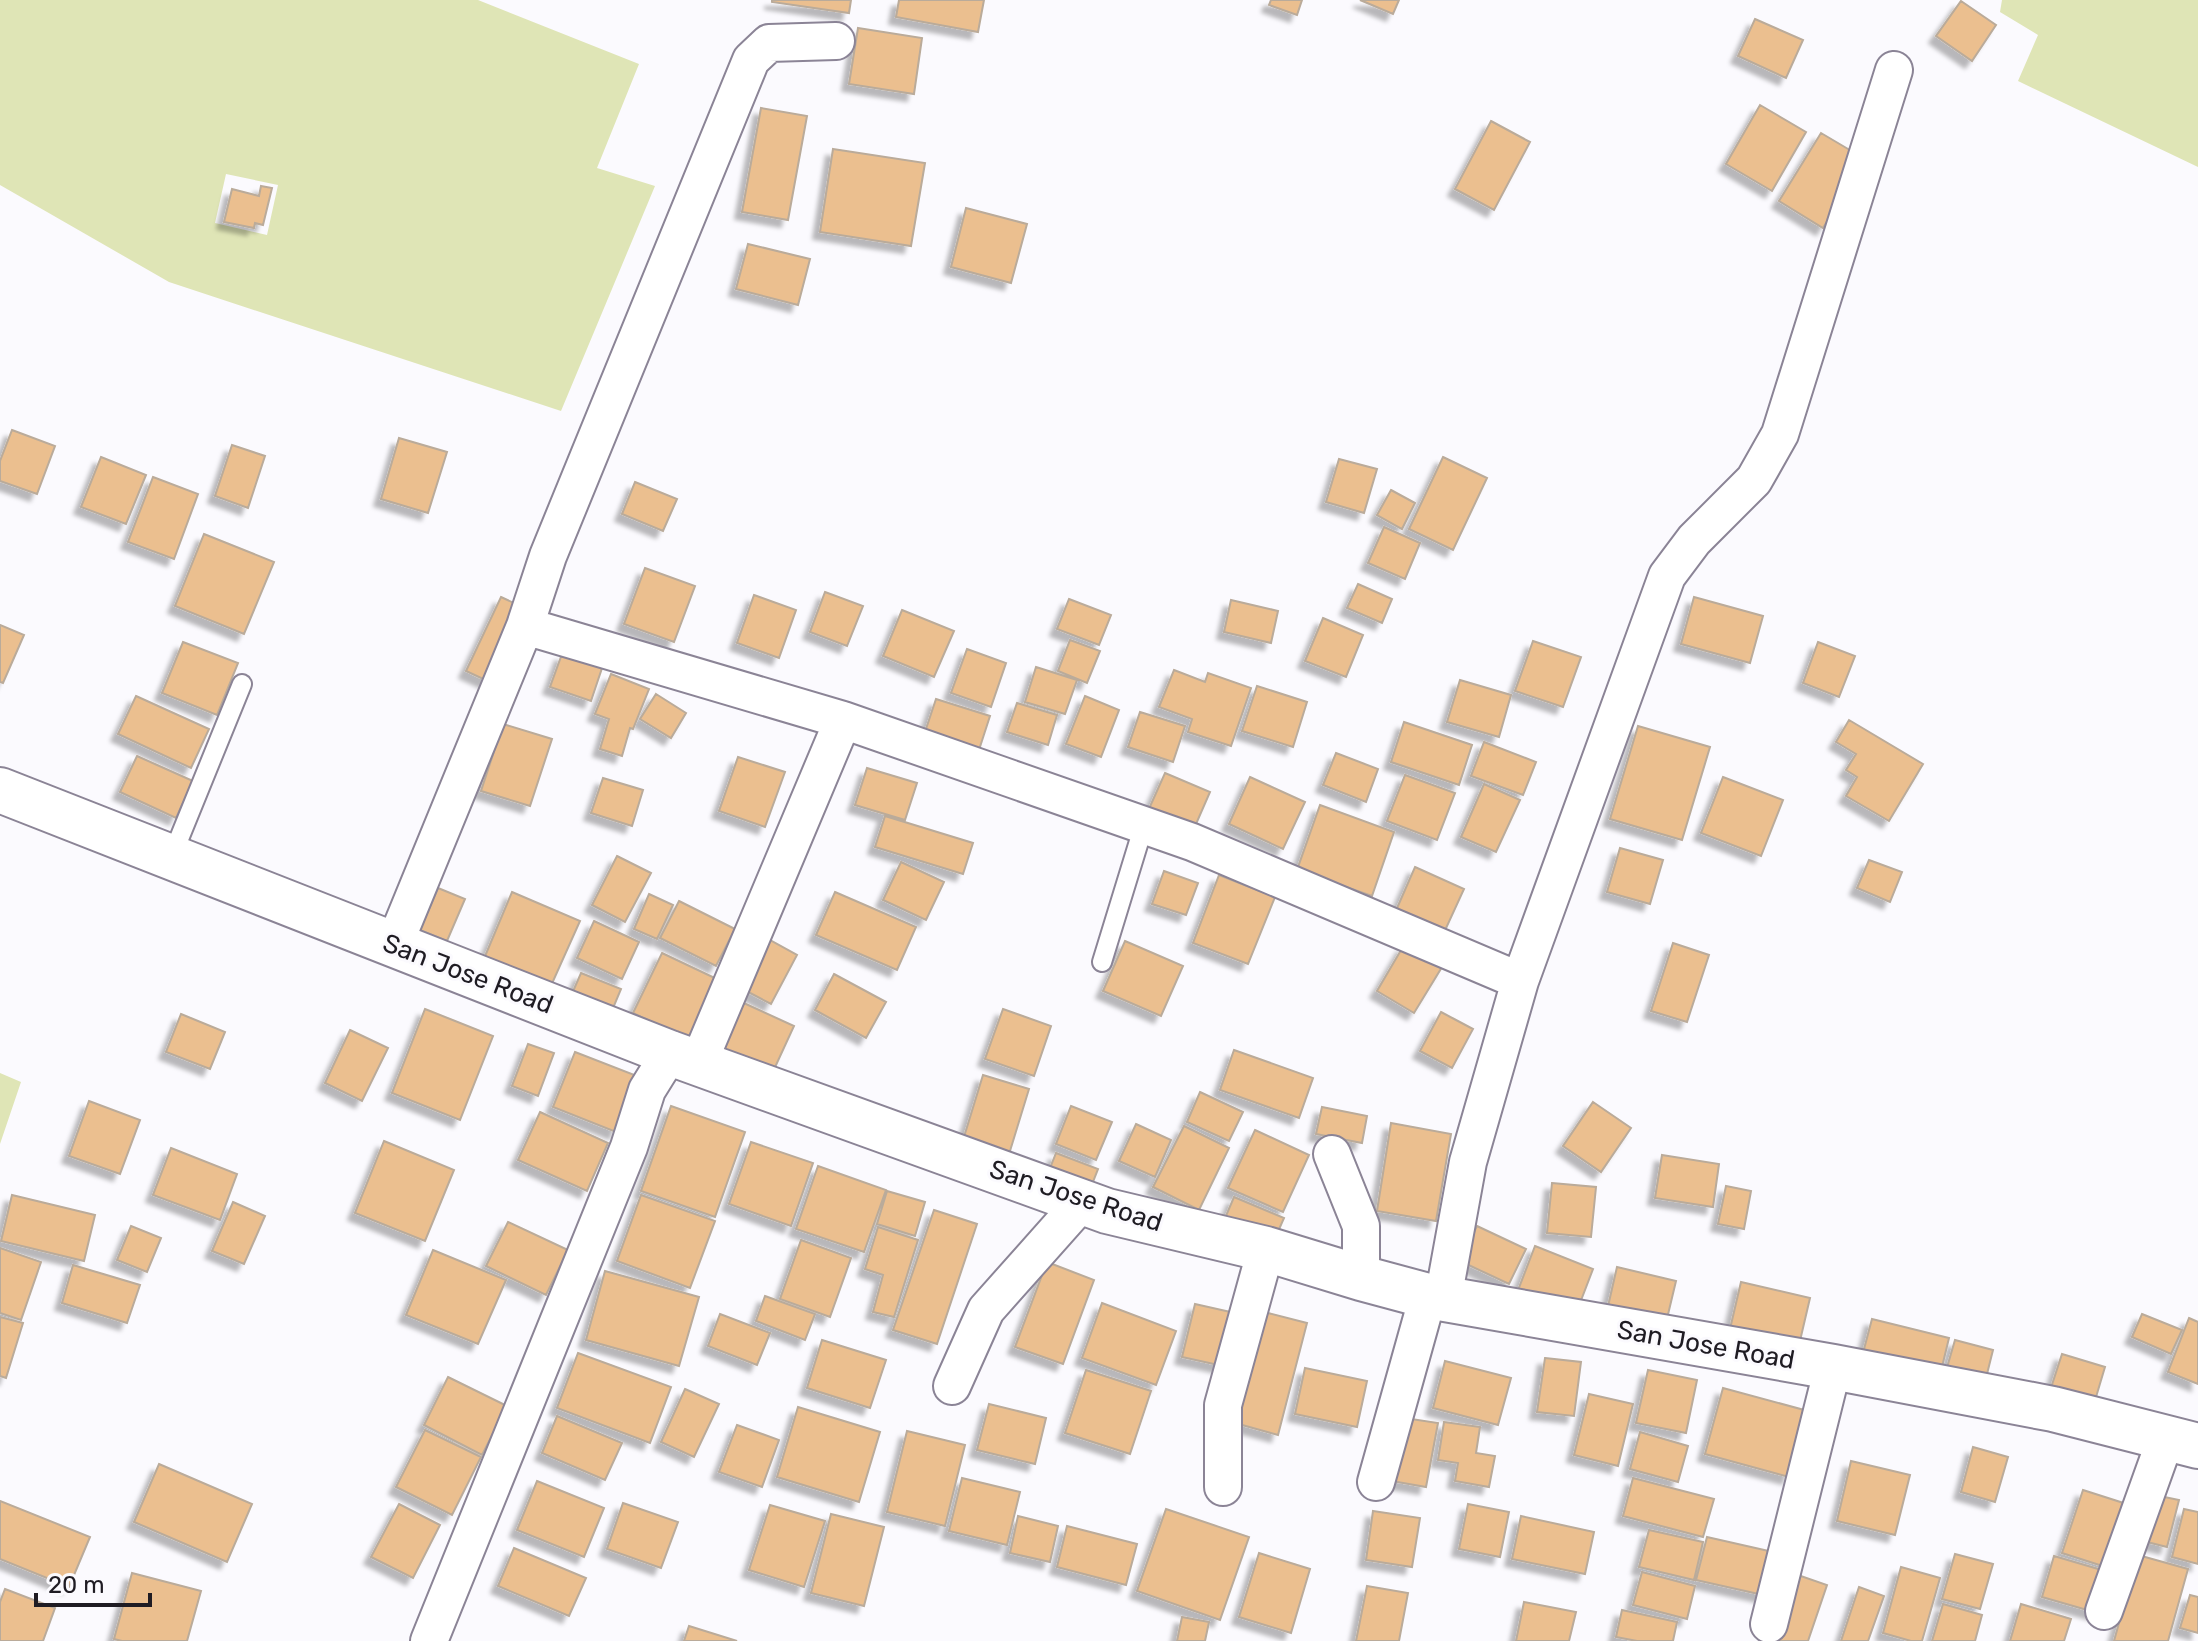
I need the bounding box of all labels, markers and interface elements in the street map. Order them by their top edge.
street label: San Jose Road [378,927,558,1021]
street label: San Jose Road [986,1153,1166,1239]
street label: San Jose Road [1615,1314,1797,1376]
scale bar [36,1557,150,1607]
text: 20 m [48,1571,105,1599]

